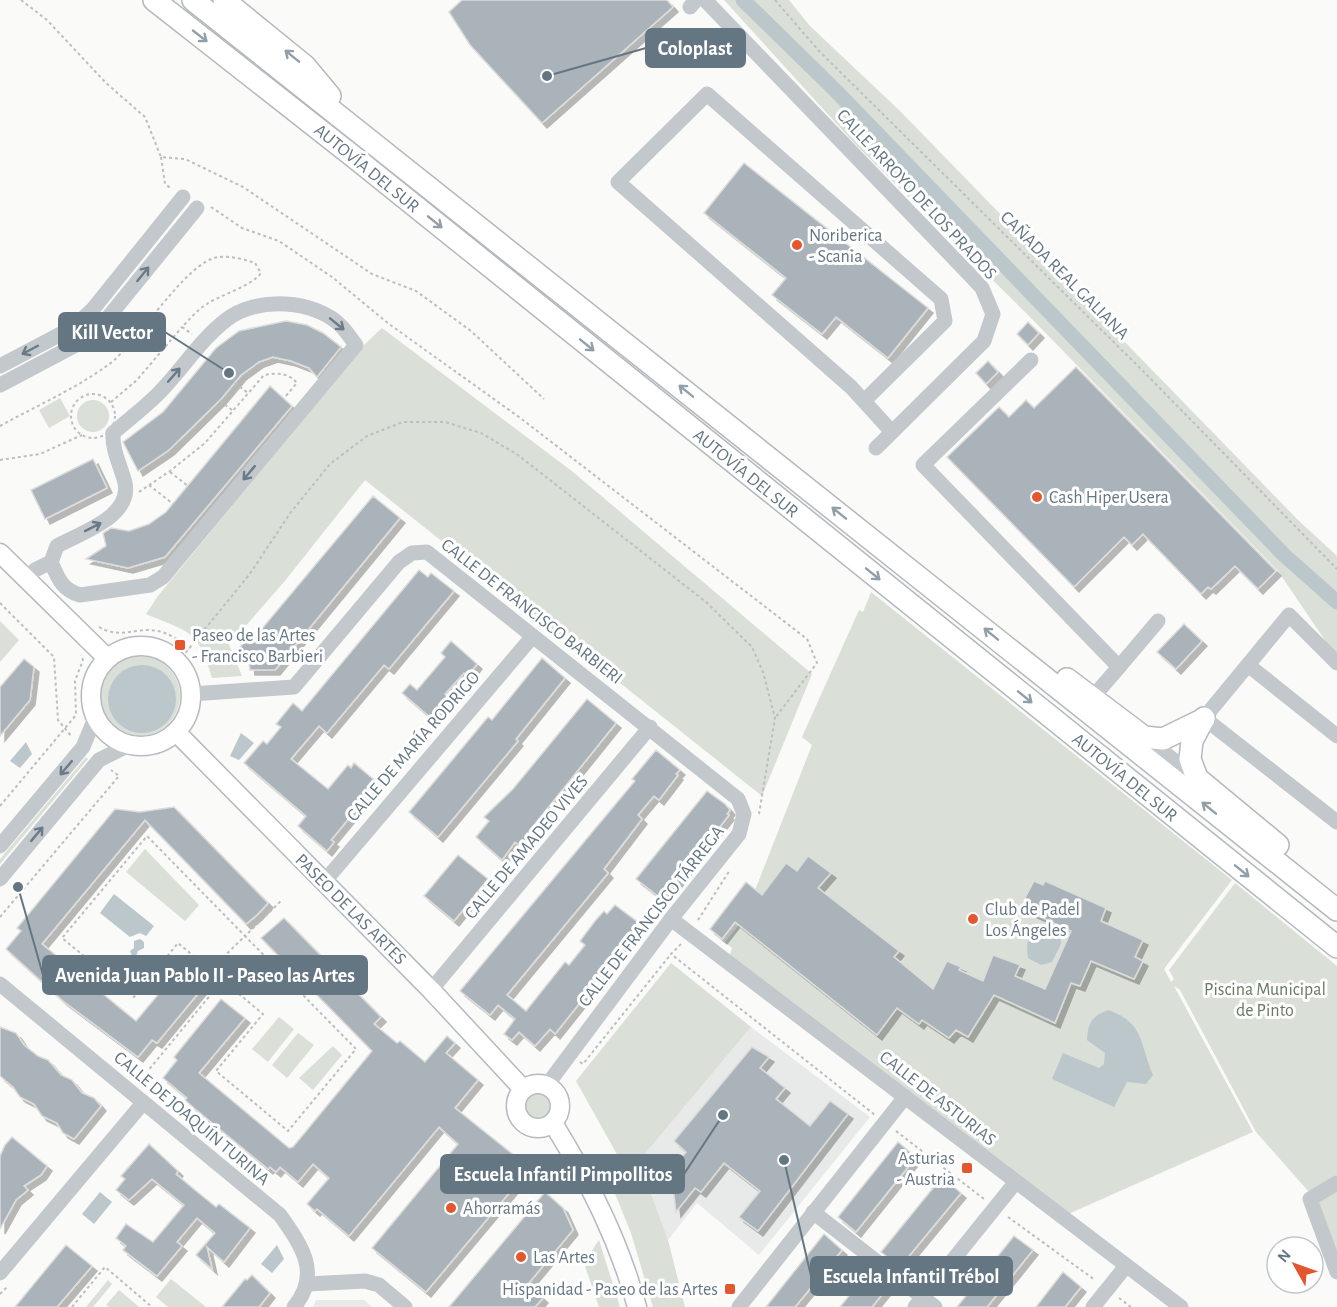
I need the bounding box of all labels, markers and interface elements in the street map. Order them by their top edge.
callout: Coloplast [646,29,745,67]
one-way arrow [192,30,208,43]
text: Coloplast [658,39,733,59]
one-way arrow [285,49,300,63]
street label: CALLE ARROYO DE LOS PRADOS [833,106,1000,283]
street label: AUTOVÍA DEL SUR [310,119,424,217]
street label: CAÑADA REAL GALIANA [997,206,1134,344]
one-way arrow [427,216,443,229]
place label: Noriberica - Scania [809,227,883,266]
marker: Noriberica - Scania [790,238,804,252]
one-way arrow [136,267,150,282]
callout: Kill Vector [59,313,165,351]
one-way arrow [329,317,344,331]
text: Kill Vector [71,323,153,343]
one-way arrow [579,338,595,351]
one-way arrow [22,344,39,356]
one-way arrow [167,367,180,383]
one-way arrow [678,385,694,398]
street label: AUTOVÍA DEL SUR [689,424,803,522]
one-way arrow [242,465,256,480]
place label: Cash Hiper Usera [1049,489,1169,507]
marker: Cash Hiper Usera [1030,490,1044,504]
one-way arrow [831,506,847,519]
one-way arrow [84,520,102,532]
street label: CALLE DE FRANCISCO BARBIERI [437,536,625,688]
one-way arrow [865,568,881,581]
place label: Paseo de las Artes - Francisco Barbieri [192,627,323,666]
one-way arrow [983,628,999,641]
marker: Paseo de las Artes - Francisco Barbieri [173,638,187,652]
street label: CALLE DE MARÍA RODRIGO [342,666,484,825]
one-way arrow [1017,690,1033,703]
street label: AUTOVÍA DEL SUR [1068,728,1182,826]
one-way arrow [59,760,73,775]
street label: CALLE DE AMADEO VIVES [462,772,592,923]
one-way arrow [1201,802,1217,815]
street label: CALLE DE FRANCISCO TÁRREGA [573,820,728,1010]
one-way arrow [31,826,44,842]
street label: PASEO DE LAS ARTES [291,851,409,969]
one-way arrow [1234,865,1250,878]
place label: Club de Padel Los Ángeles [985,901,1080,940]
marker: Club de Padel Los Ángeles [966,912,980,926]
callout: Avenida Juan Pablo II - Paseo las Artes [43,956,367,994]
text: Avenida Juan Pablo II - Paseo las Artes [55,966,355,986]
park label: Piscina Municipal de Pinto [1204,981,1326,1020]
street label: CALLE DE JOAQUÍN TURINA [110,1046,275,1189]
street label: CALLE DE ASTURIAS [876,1048,999,1150]
place label: Asturias - Austria [896,1150,955,1189]
callout: Escuela Infantil Pimpollitos [441,1155,684,1193]
marker: Asturias - Austria [960,1161,974,1175]
text: Escuela Infantil Pimpollitos [454,1165,673,1185]
place label: Ahorramás [463,1200,540,1218]
marker: Ahorramás [444,1201,458,1215]
north arrow [1265,1235,1325,1295]
text: N [1275,1247,1294,1265]
place label: Las Artes [533,1249,595,1267]
marker: Las Artes [514,1250,528,1264]
callout: Escuela Infantil Trébol [811,1257,1012,1295]
text: Escuela Infantil Trébol [822,1267,1000,1287]
place label: Hispanidad - Paseo de las Artes [502,1281,718,1299]
marker: Hispanidad - Paseo de las Artes [723,1282,737,1296]

